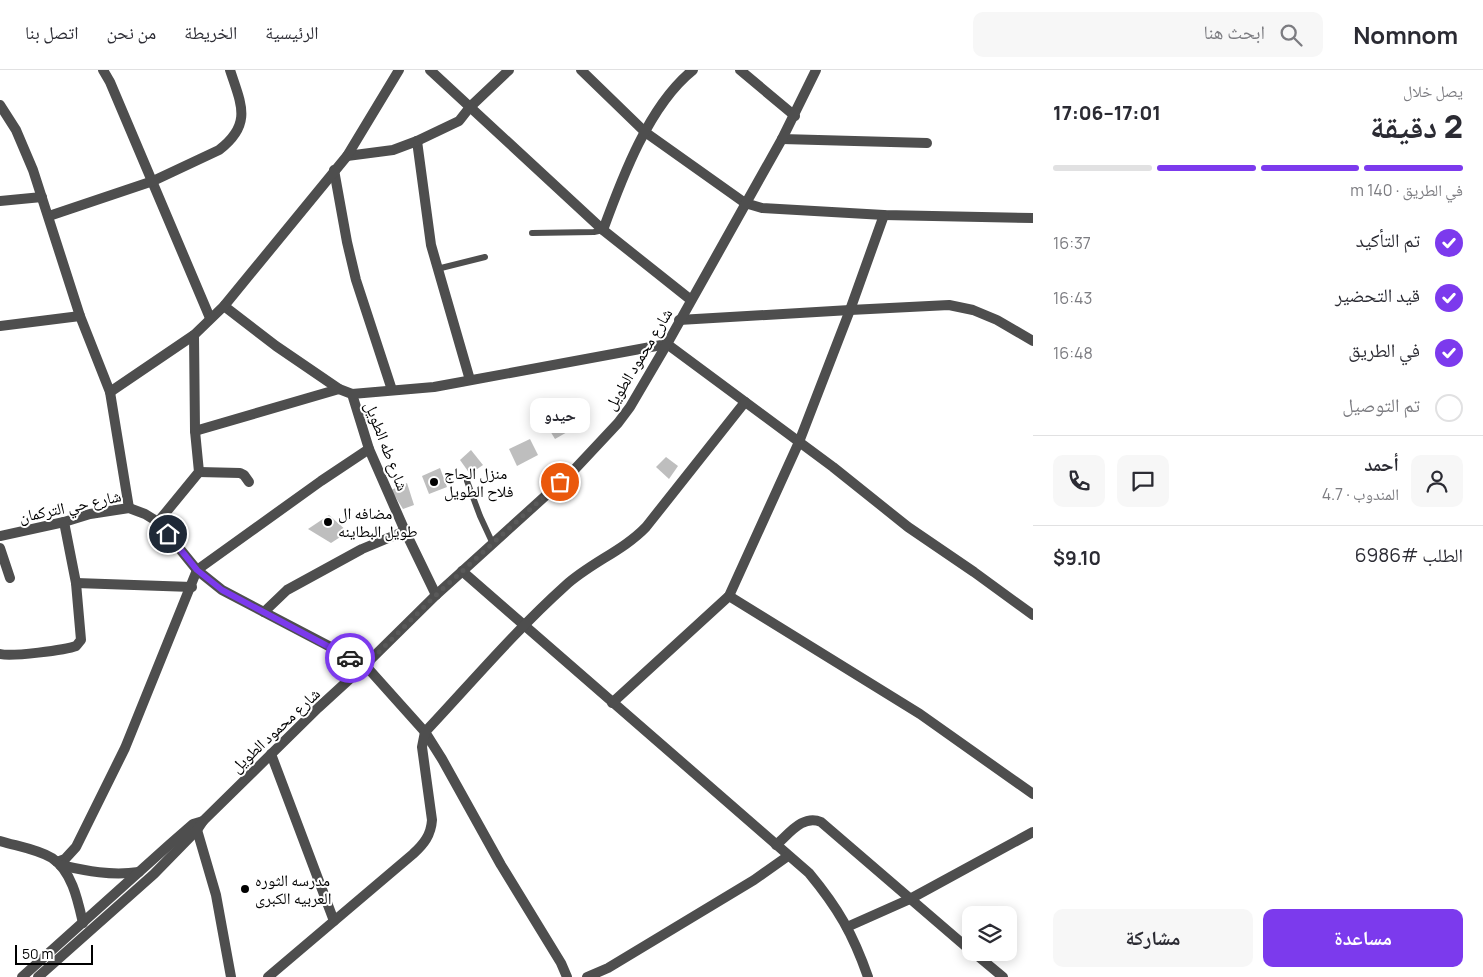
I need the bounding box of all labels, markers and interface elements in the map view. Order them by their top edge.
search box [973,12,1323,57]
text: Nomnom [1353,18,1458,51]
text: ابحث هنا [1203,19,1265,45]
text: اتصل بنا [25,20,78,44]
text: من نحن [106,20,156,44]
text: الخريطة [184,20,237,44]
text: الرئيسية [265,20,319,44]
icon: search [1277,21,1305,49]
text: يصل خلال [1403,80,1463,102]
text: 17:01–17:06 [1053,100,1161,126]
text: 2 دقيقة [1370,104,1463,148]
text: في الطريق · 140 m [1350,179,1463,201]
text: تم التأكيد [1356,227,1420,253]
icon: check [1435,229,1463,257]
text: 16:37 [1053,232,1091,254]
text: قيد التحضير [1335,282,1420,308]
icon: check [1435,284,1463,312]
text: 16:43 [1053,287,1092,309]
street label: شارع محمود الطويل [599,304,677,414]
text: في الطريق [1348,337,1420,363]
icon: check [1435,339,1463,367]
text: 16:48 [1053,342,1093,364]
text: تم التوصيل [1342,392,1420,418]
callout: حيدو [530,397,590,432]
street label: شارع طه الطويل [360,398,414,494]
text: حيدو [544,404,576,426]
text: أحمد [1364,451,1399,477]
button: phone [1053,455,1105,507]
button: chat [1117,455,1169,507]
button: person [1411,455,1463,507]
pin [539,461,581,503]
place label: منزل الحاج فلاح الطويل [444,462,514,502]
icon: bag [546,468,574,496]
marker: منزل الحاج فلاح الطويل [428,476,440,488]
text: المندوب · 4.7 [1322,483,1399,505]
street label: شارع حي التركمان [17,484,124,530]
place label: مضافه ال طويل البطاينه [338,502,418,542]
pin [147,513,189,555]
marker: مضافه ال طويل البطاينه [322,516,334,528]
icon: home [154,520,182,548]
text: الطلب #6986 [1355,542,1463,568]
text: $9.10 [1053,545,1101,571]
courier [325,633,375,683]
icon: car [336,644,364,672]
street label: شارع محمود الطويل [225,683,325,777]
place label: مدرسه الثوره العربيه الكبرى [255,869,331,909]
marker: مدرسه الثوره العربيه الكبرى [239,883,251,895]
map controls [962,906,1017,961]
button: layers [962,906,1017,961]
button: مشاركة [1053,909,1253,967]
button: مساعدة [1263,909,1463,967]
scale bar [15,942,92,965]
text: 50 m [22,944,53,963]

